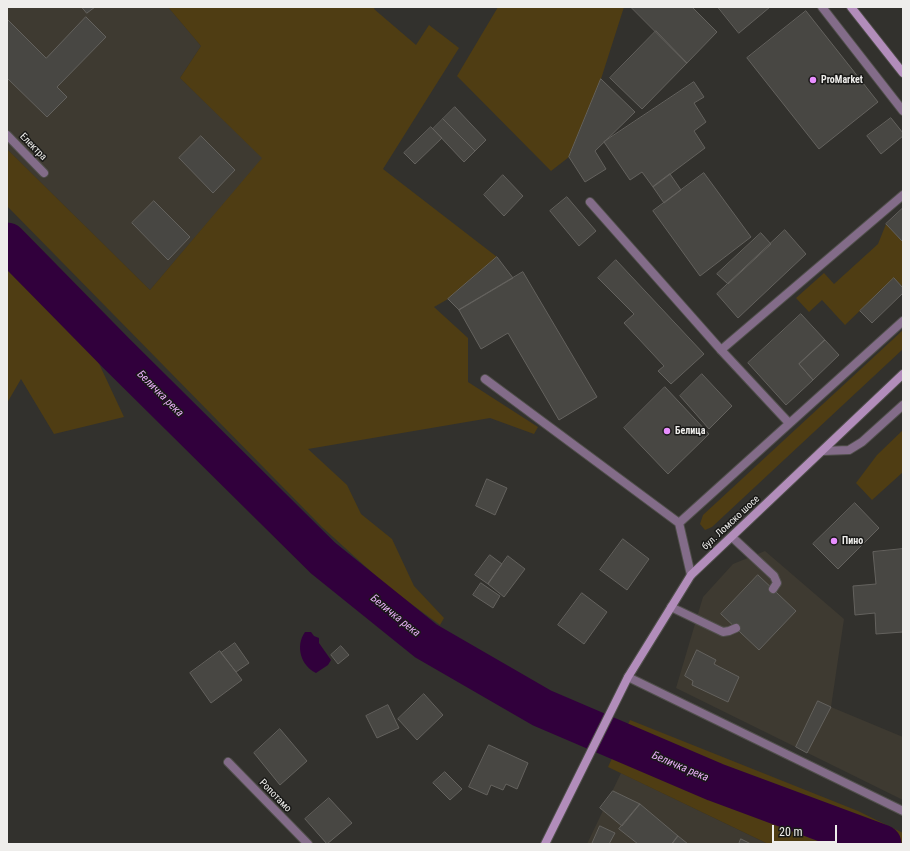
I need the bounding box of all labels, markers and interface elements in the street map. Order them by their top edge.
place label: ProMarket [821,74,863,86]
marker: ProMarket [808,75,818,85]
street label: Електра [17,131,49,163]
water label: Беличка река [134,368,186,420]
place label: Белица [675,425,705,437]
marker: Белица [662,426,672,436]
street label: бул. Ломско шосе [700,493,762,553]
place label: Пино [842,535,863,547]
marker: Пино [829,536,839,546]
water label: Беличка река [367,592,423,640]
water label: Беличка река [650,749,710,785]
street label: Ропотамо [256,777,294,815]
scale bar [774,817,839,843]
text: 20 m [779,825,803,839]

